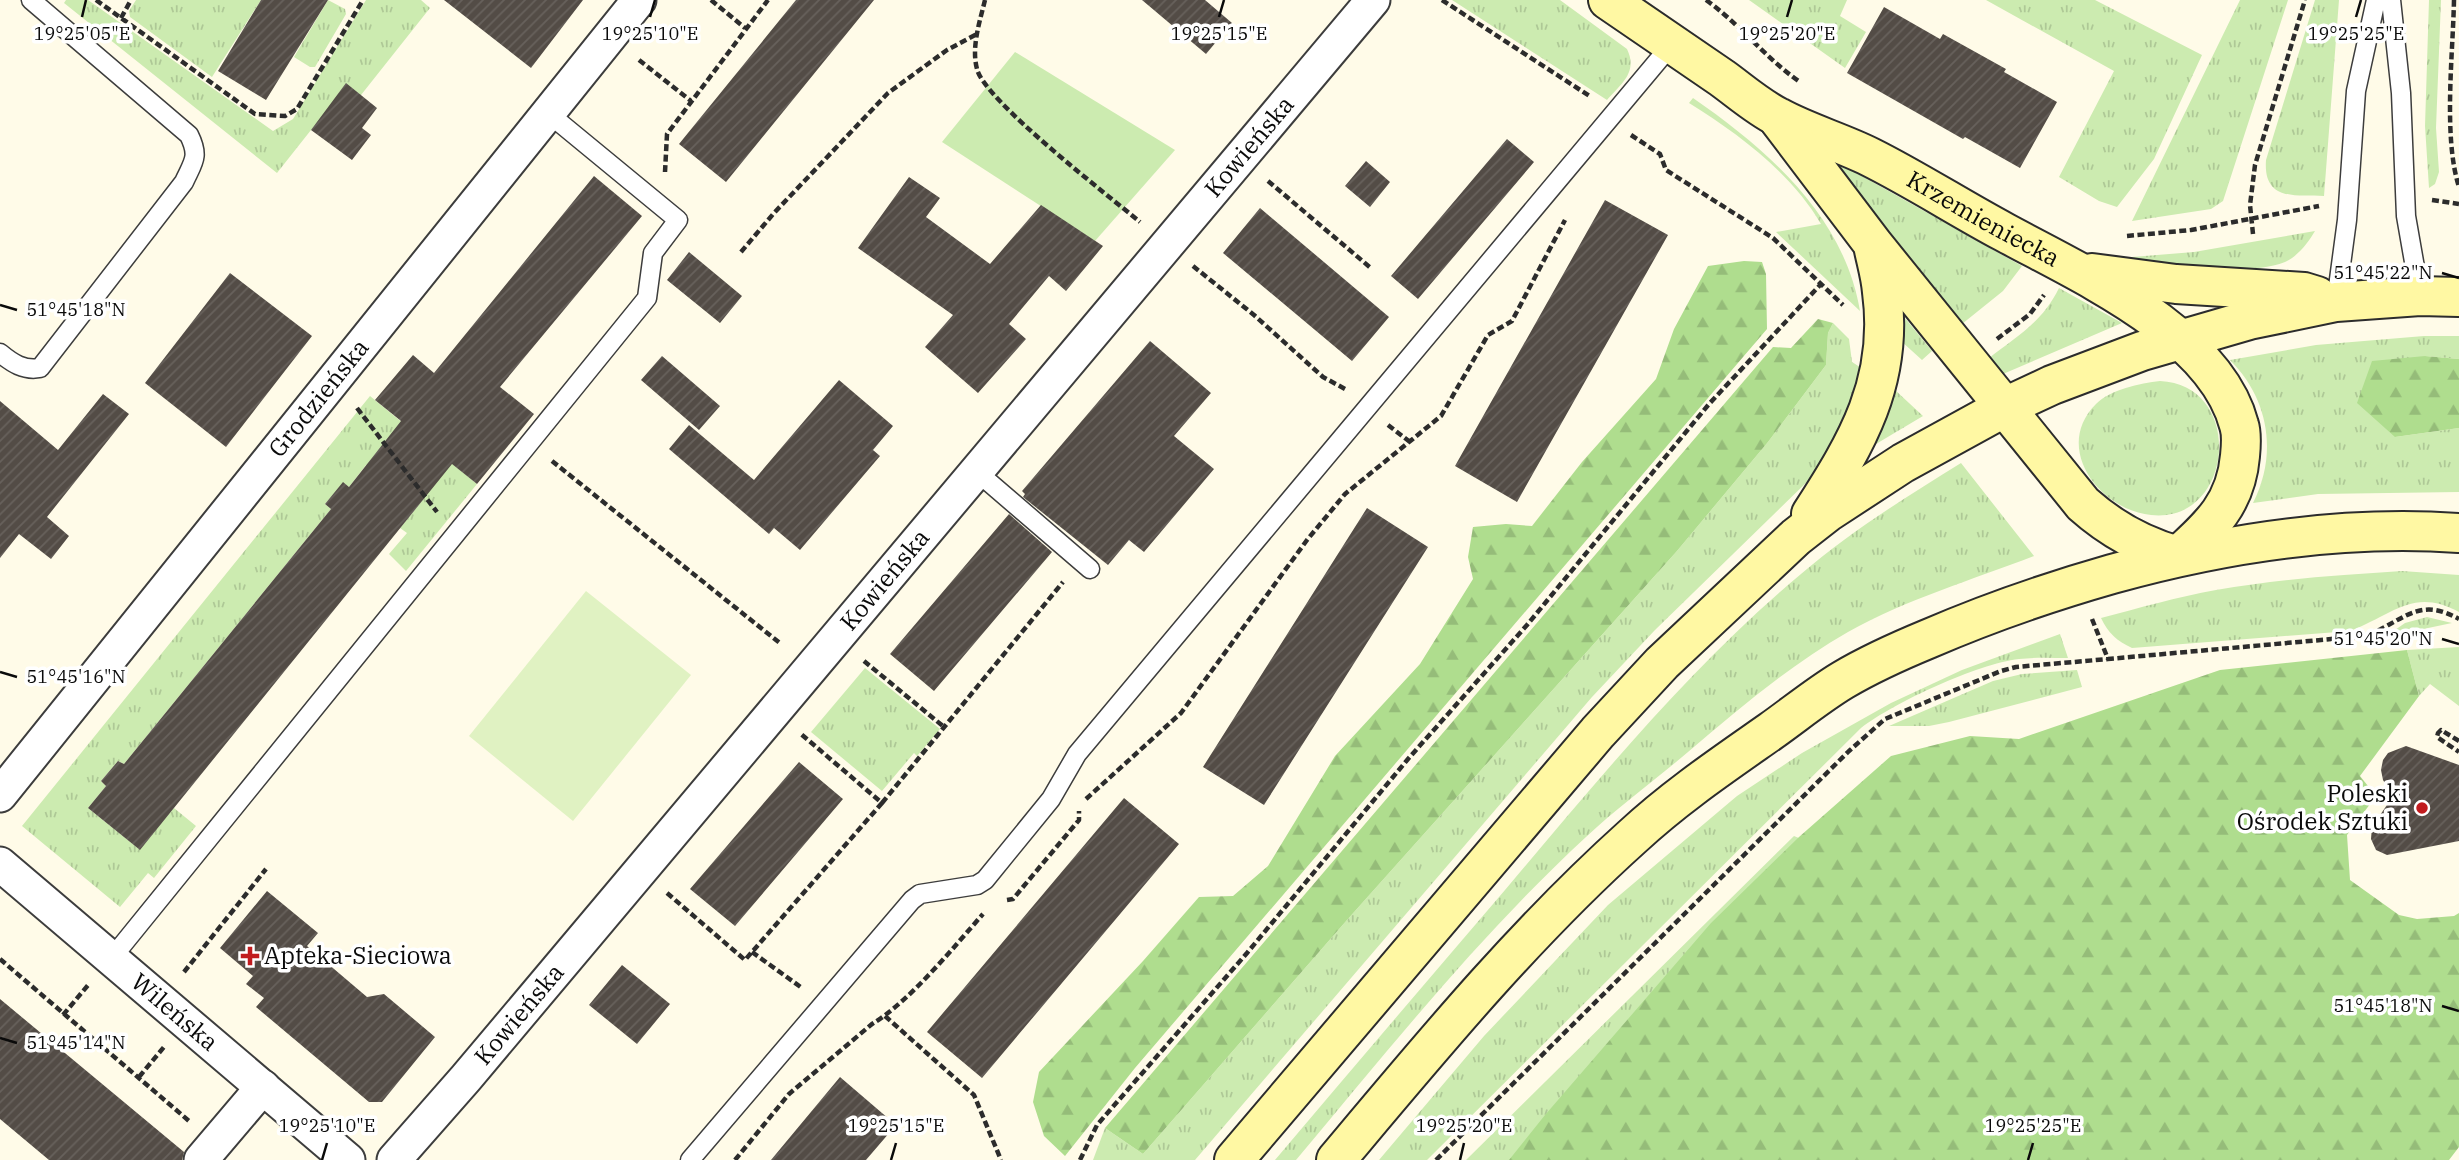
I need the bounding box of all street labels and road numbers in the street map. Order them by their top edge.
street label: Kowieńska [1197,89,1301,204]
street label: Krzemieniecka [1901,163,2066,274]
street label: Grodzieńska [261,332,375,463]
street label: Kowieńska [832,522,936,637]
street label: Kowieńska [467,957,570,1071]
street label: Wileńska [125,965,225,1058]

